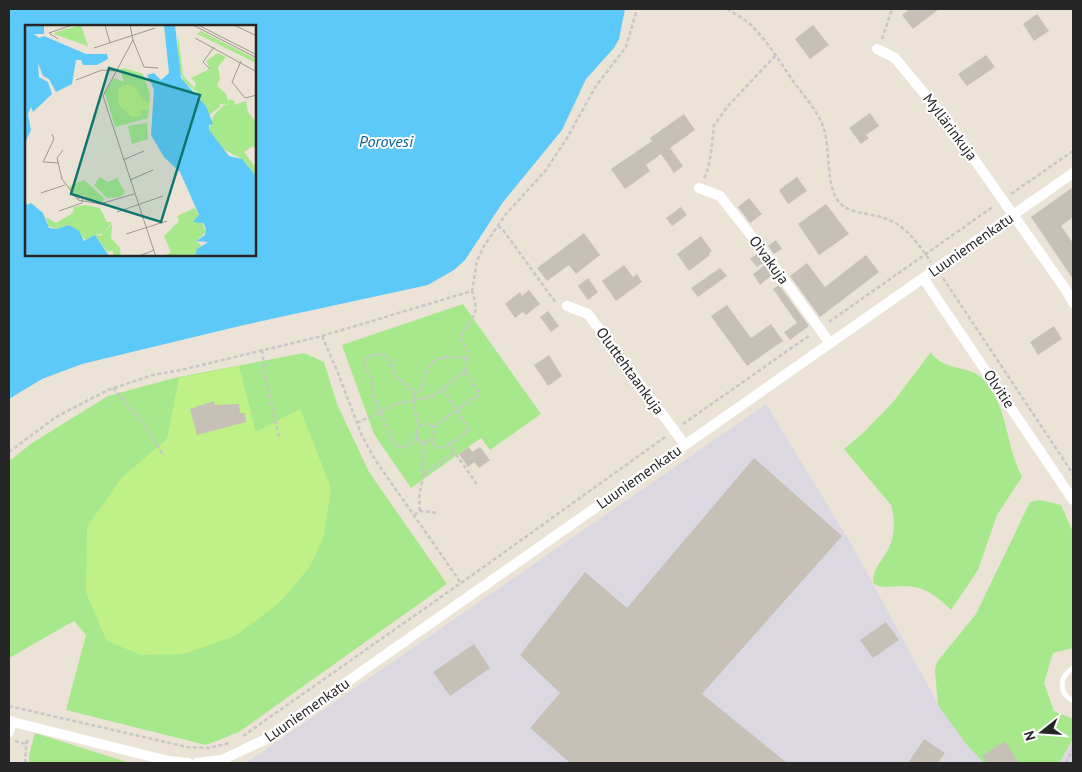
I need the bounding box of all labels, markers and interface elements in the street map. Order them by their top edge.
inset map [25,25,256,256]
street label: Myllärinkuja [919,89,982,164]
water label: Porovesi [359,131,414,151]
street label: Luuniemenkatu [925,208,1017,281]
street label: Oivakuja [745,232,793,288]
street label: Oluttehtaankuja [592,323,668,418]
street label: Olvitie [980,366,1019,412]
street label: Luuniemenkatu [593,440,685,513]
street label: Luuniemenkatu [261,673,353,746]
north arrow [1017,707,1067,757]
text: N [1020,729,1040,743]

